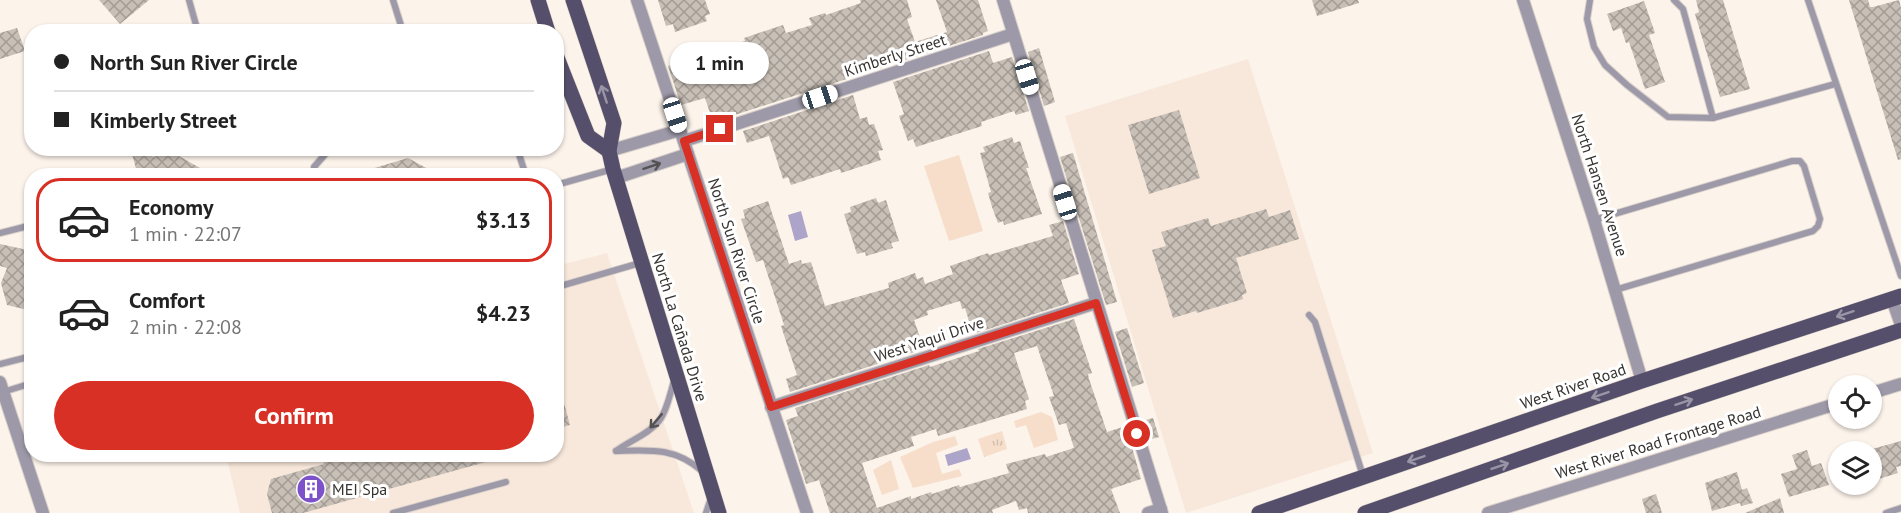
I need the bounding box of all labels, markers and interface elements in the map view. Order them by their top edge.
street label: Kimberly Street [842,29,949,81]
callout: 1 min [670,42,770,84]
text: North Sun River Circle [90,48,298,76]
text: 1 min [695,50,744,76]
car [1013,57,1041,97]
car [800,83,840,111]
one-way arrow [598,85,609,104]
car [661,95,689,135]
text: Kimberly Street [90,106,237,134]
street label: North Hansen Avenue [1568,111,1632,259]
route end [706,115,733,142]
one-way arrow [642,159,661,170]
street label: North Sun River Circle [704,176,770,326]
car [1051,182,1079,222]
icon: car [57,193,111,247]
text: Economy [129,193,213,221]
text: $3.13 [476,206,531,234]
text: 1 min · 22:07 [129,221,242,247]
street label: North La Cañada Drive [648,250,712,404]
icon: car [57,286,111,340]
text: Comfort [129,286,205,314]
text: $4.23 [476,299,531,327]
one-way arrow [1836,309,1855,320]
street label: West Yaqui Drive [872,312,986,366]
text: 2 min · 22:08 [129,314,242,340]
street label: West River Road [1518,359,1628,413]
map controls [1828,375,1882,495]
button: locate [1828,375,1882,429]
button: Confirm [54,381,534,450]
one-way arrow [1592,391,1610,402]
one-way arrow [1674,396,1693,407]
street label: West River Road Frontage Road [1553,401,1763,483]
one-way arrow [650,413,663,429]
route start [1123,420,1150,447]
button: layers [1828,441,1882,495]
one-way arrow [1407,454,1426,465]
one-way arrow [1490,459,1509,470]
building icon: MEI Spa [295,473,327,505]
place label: MEI Spa [332,479,387,499]

